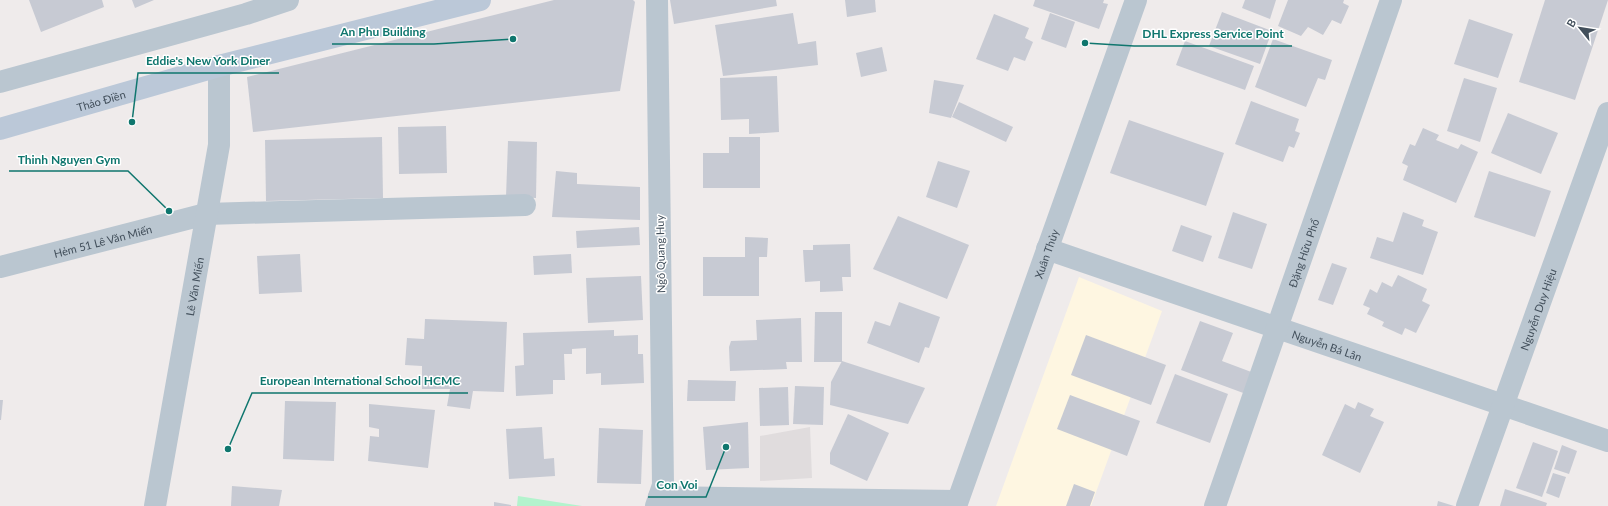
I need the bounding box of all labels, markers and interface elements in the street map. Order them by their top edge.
north arrow [1560,8,1600,48]
text: B [1563,16,1578,29]
callout: An Phu Building [332,20,434,44]
callout: DHL Express Service Point [1134,22,1292,46]
text: An Phu Building [339,24,426,39]
text: DHL Express Service Point [1142,26,1284,41]
callout: Eddie's New York Diner [138,49,279,73]
text: Eddie's New York Diner [146,53,271,68]
street label: Thảo Điền [75,87,127,113]
callout: Thinh Nguyen Gym [9,147,128,171]
text: Thinh Nguyen Gym [18,152,120,167]
street label: Ngô Quang Huy [653,215,667,293]
street label: Đặng Hữu Phổ [1285,217,1321,289]
street label: Hẻm 51 Lê Văn Miến [52,222,153,259]
street label: Xuân Thủy [1031,227,1061,280]
street label: Lê Văn Miến [182,256,206,317]
street label: Nguyễn Duy Hiệu [1517,267,1558,352]
street label: Nguyễn Bá Lân [1290,327,1364,363]
callout: European International School HCMC [252,369,468,393]
text: European International School HCMC [260,373,460,388]
callout: Con Voi [648,473,706,497]
text: Con Voi [656,477,698,492]

